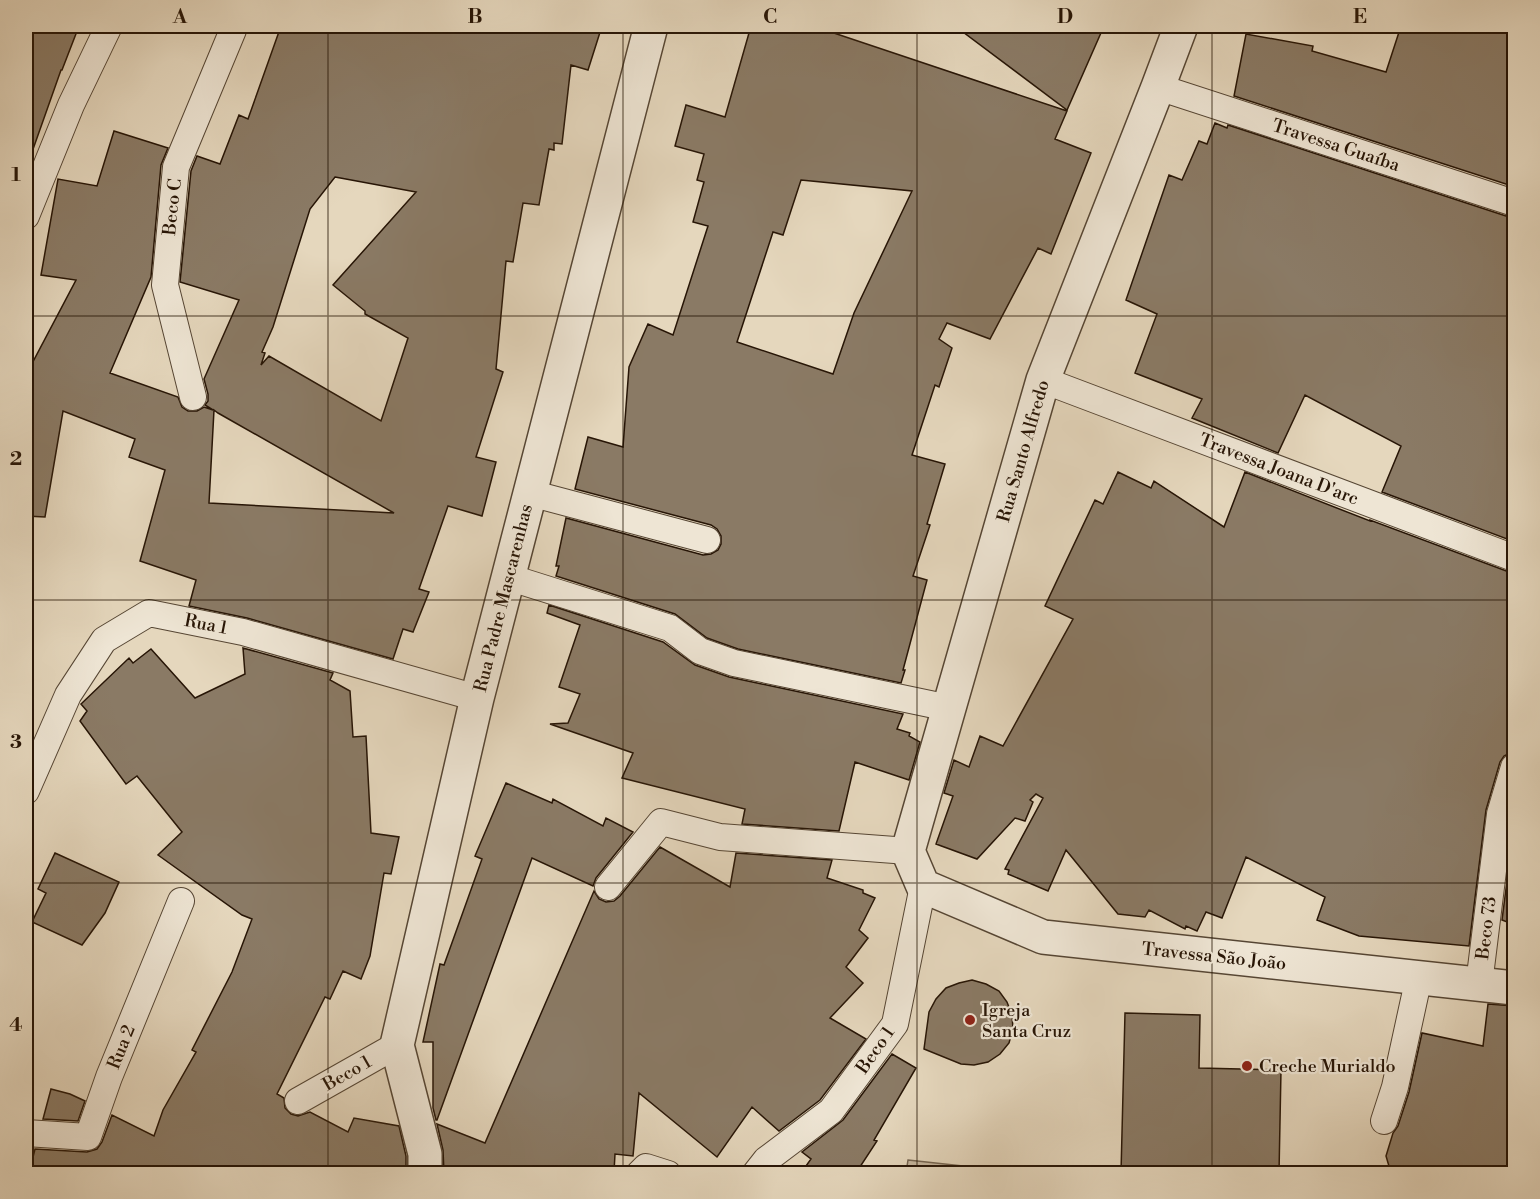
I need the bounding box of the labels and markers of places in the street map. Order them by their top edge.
place label: Igreja Santa Cruz [982,999,1071,1043]
marker: Igreja Santa Cruz [963,1013,977,1027]
place label: Creche Murialdo [1259,1055,1396,1078]
marker: Creche Murialdo [1240,1059,1254,1073]

